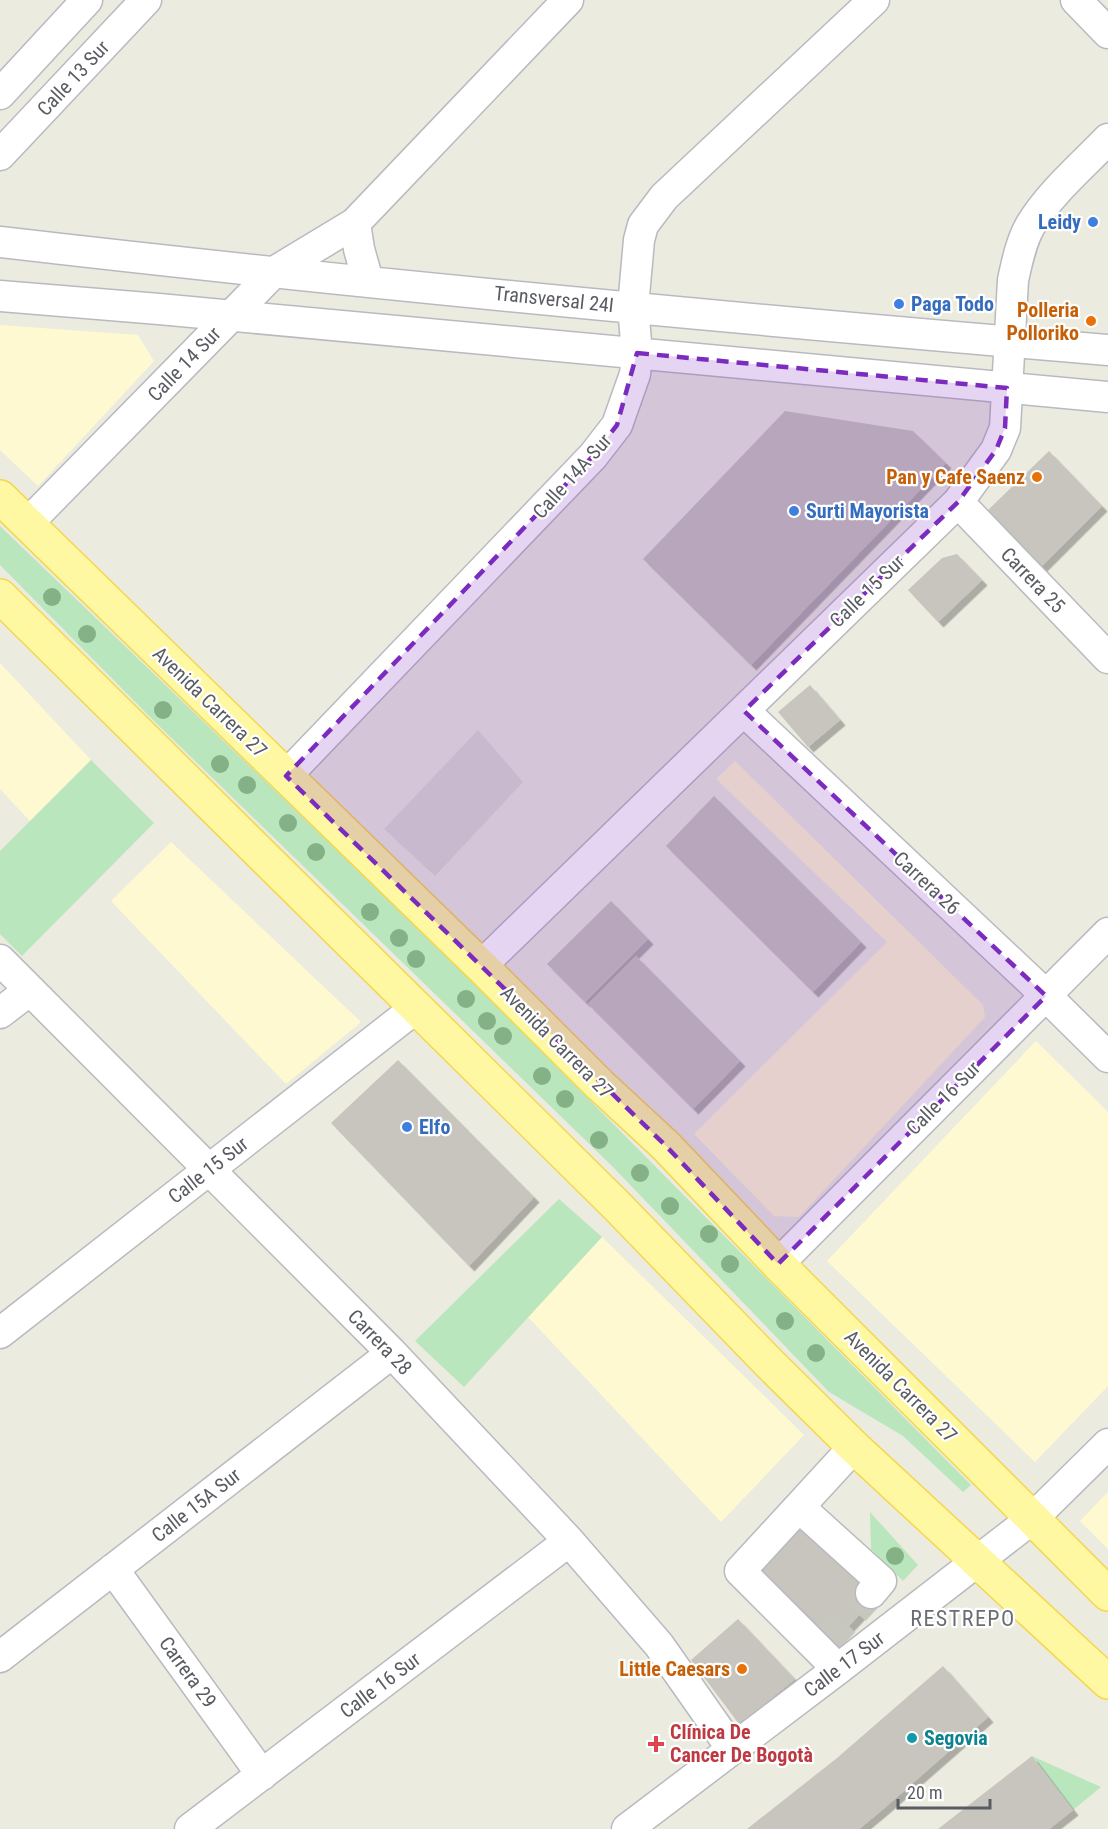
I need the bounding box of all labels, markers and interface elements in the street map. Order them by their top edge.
street label: Calle 13 Sur [32,35,114,121]
place label: Leidy [1038,210,1081,234]
marker: Leidy [1086,215,1100,229]
street label: Transversal 24I [493,281,615,317]
place label: Paga Todo [911,292,994,316]
marker: Paga Todo [892,297,906,311]
place label: Polleria Polloriko [1007,298,1079,345]
marker: Polleria Polloriko [1084,314,1098,328]
street label: Calle 14 Sur [143,322,225,406]
street label: Calle 14A Sur [528,429,616,523]
place label: Pan y Cafe Saenz [886,465,1025,489]
marker: Pan y Cafe Saenz [1030,470,1044,484]
place label: Surti Mayorista [806,499,929,523]
marker: Surti Mayorista [787,504,801,518]
street label: Carrera 25 [996,542,1070,618]
street label: Calle 15 Sur [825,550,909,632]
street label: Avenida Carrera 27 [148,642,272,762]
street label: Carrera 26 [889,846,965,920]
street label: Avenida Carrera 27 [496,981,618,1103]
street label: Calle 16 Sur [901,1056,985,1140]
place label: Elfo [419,1115,450,1139]
marker: Elfo [400,1120,414,1134]
street label: Calle 15 Sur [163,1131,253,1209]
street label: Carrera 28 [343,1304,417,1380]
street label: Avenida Carrera 27 [840,1325,962,1447]
street label: Calle 15A Sur [147,1463,245,1547]
district label: RESTREPO [910,1606,1016,1631]
street label: Calle 17 Sur [799,1626,889,1702]
street label: Carrera 29 [154,1632,222,1712]
street label: Calle 16 Sur [335,1647,425,1723]
place label: Little Caesars [619,1657,730,1681]
marker: Little Caesars [735,1662,749,1676]
place label: Clínica De Cancer De Bogotà [670,1720,813,1767]
place label: Segovia [924,1726,988,1750]
marker: Segovia [905,1731,919,1745]
marker: Clínica De Cancer De Bogotà [647,1735,665,1753]
scale bar [898,1772,990,1810]
text: 20 m [907,1782,942,1803]

